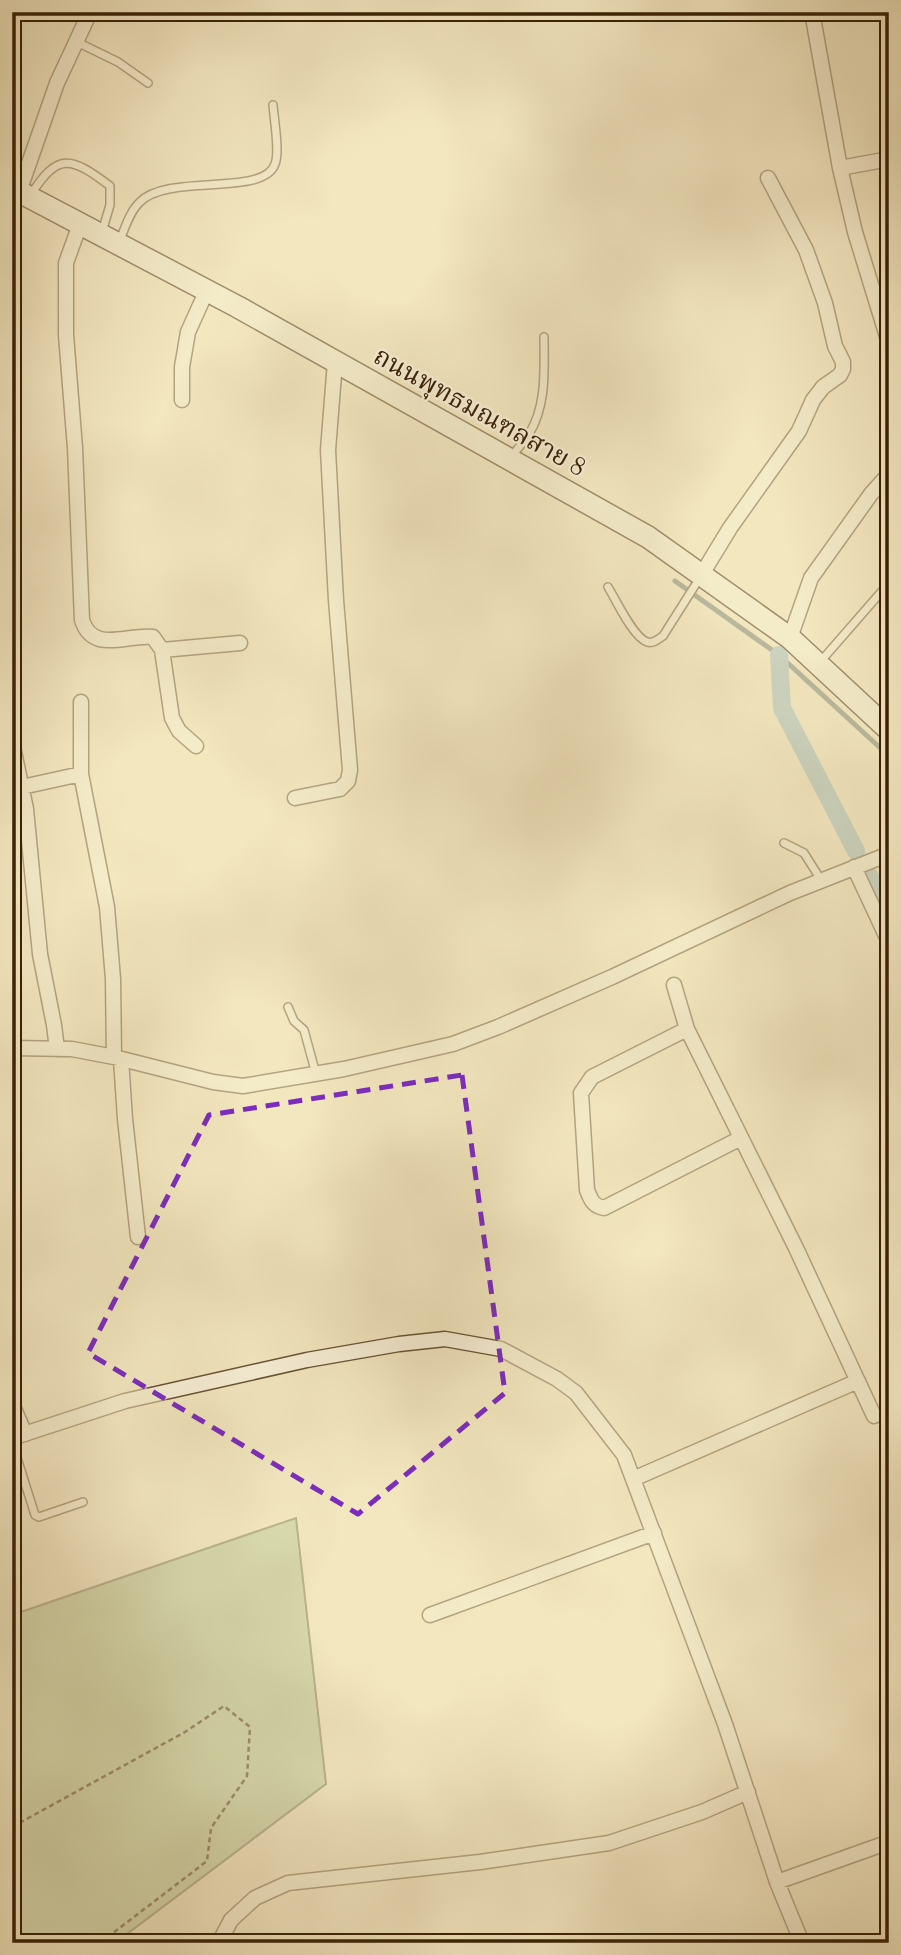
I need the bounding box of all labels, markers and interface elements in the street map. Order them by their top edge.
street label: ถนนพุทธมณฑลสาย 8 [366,339,592,487]

